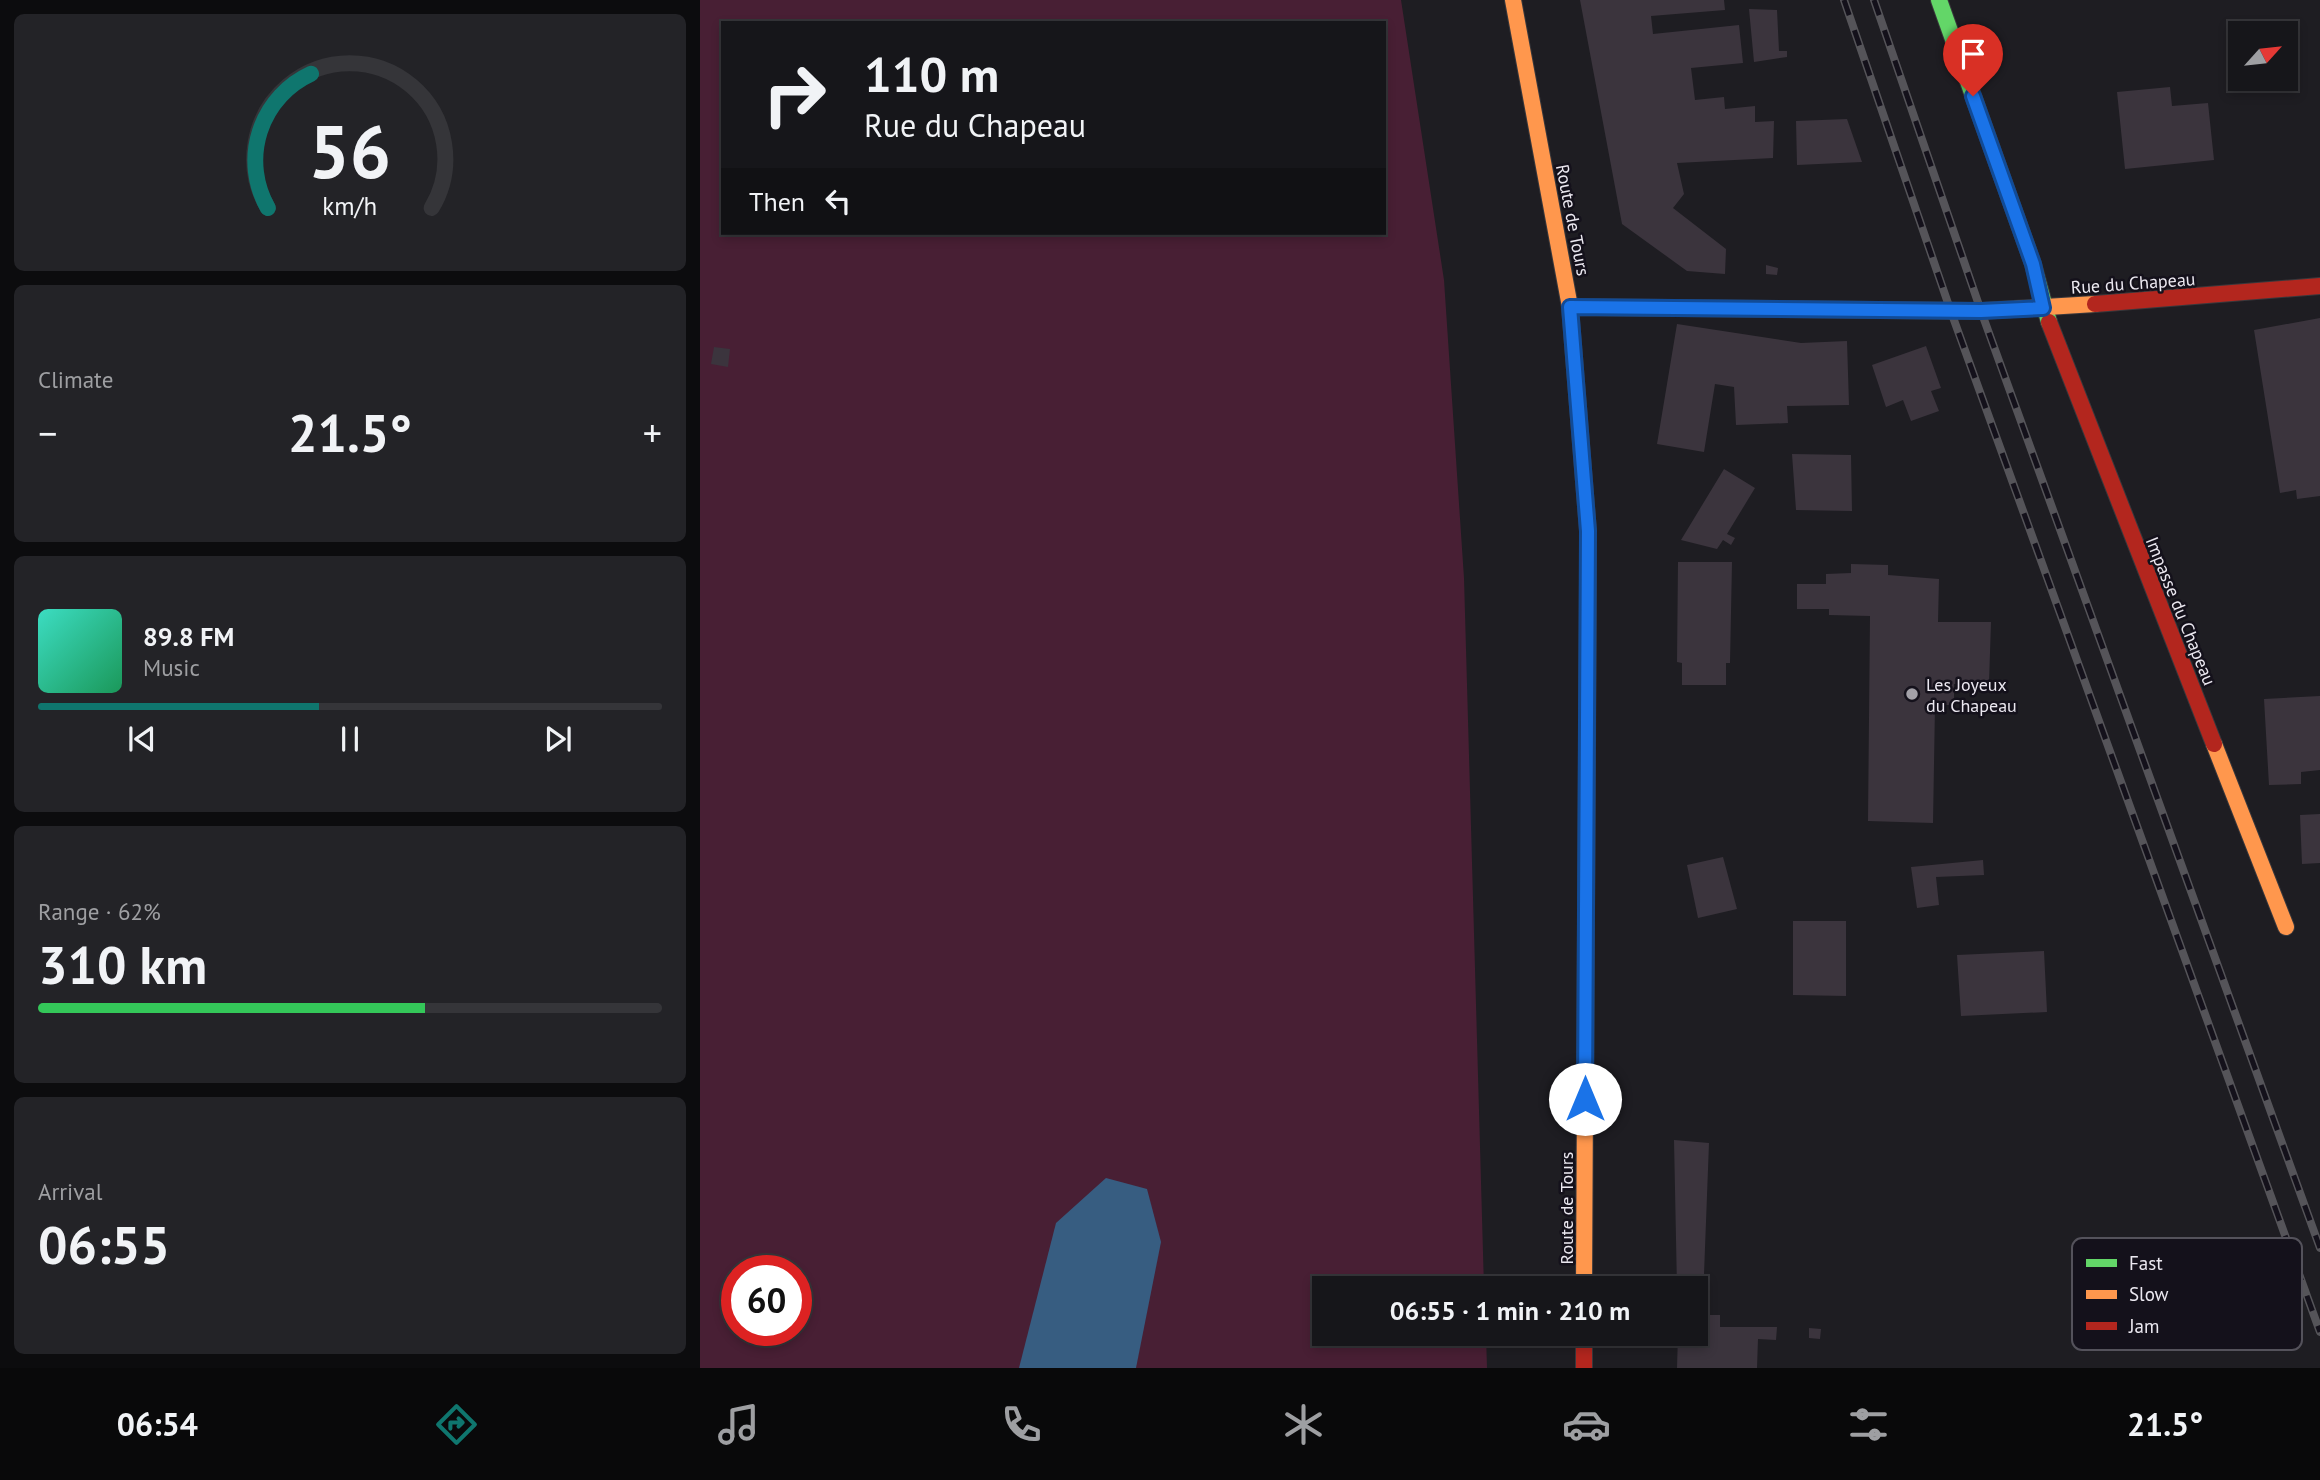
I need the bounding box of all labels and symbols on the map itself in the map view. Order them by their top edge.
north arrow [2228,21,2298,91]
pin [1943,24,2003,96]
street label: Route de Tours [1551,162,1595,278]
street label: Rue du Chapeau [2070,267,2196,299]
street label: Impasse du Chapeau [2141,533,2221,689]
place label: Les Joyeux du Chapeau [1926,673,2017,717]
marker: Les Joyeux du Chapeau [1904,686,1920,702]
position arrow [1548,1062,1622,1136]
street label: Route de Tours [1555,1152,1578,1264]
legend [2072,1238,2302,1350]
text: Fast [2129,1251,2163,1275]
speed limit sign: 60 [721,1255,812,1346]
text: Slow [2129,1282,2169,1306]
text: Jam [2128,1314,2159,1338]

